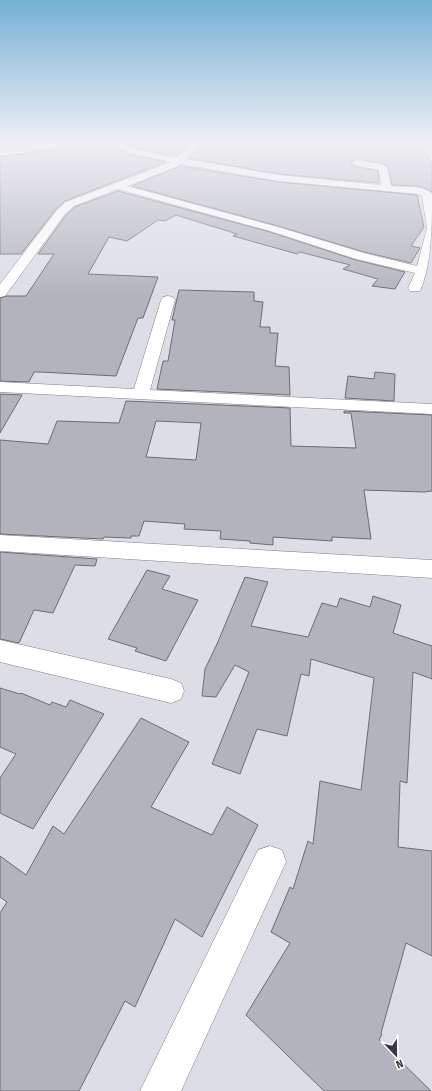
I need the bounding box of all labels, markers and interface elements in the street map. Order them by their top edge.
north arrow [376,1035,416,1075]
text: N [394,1057,405,1071]

